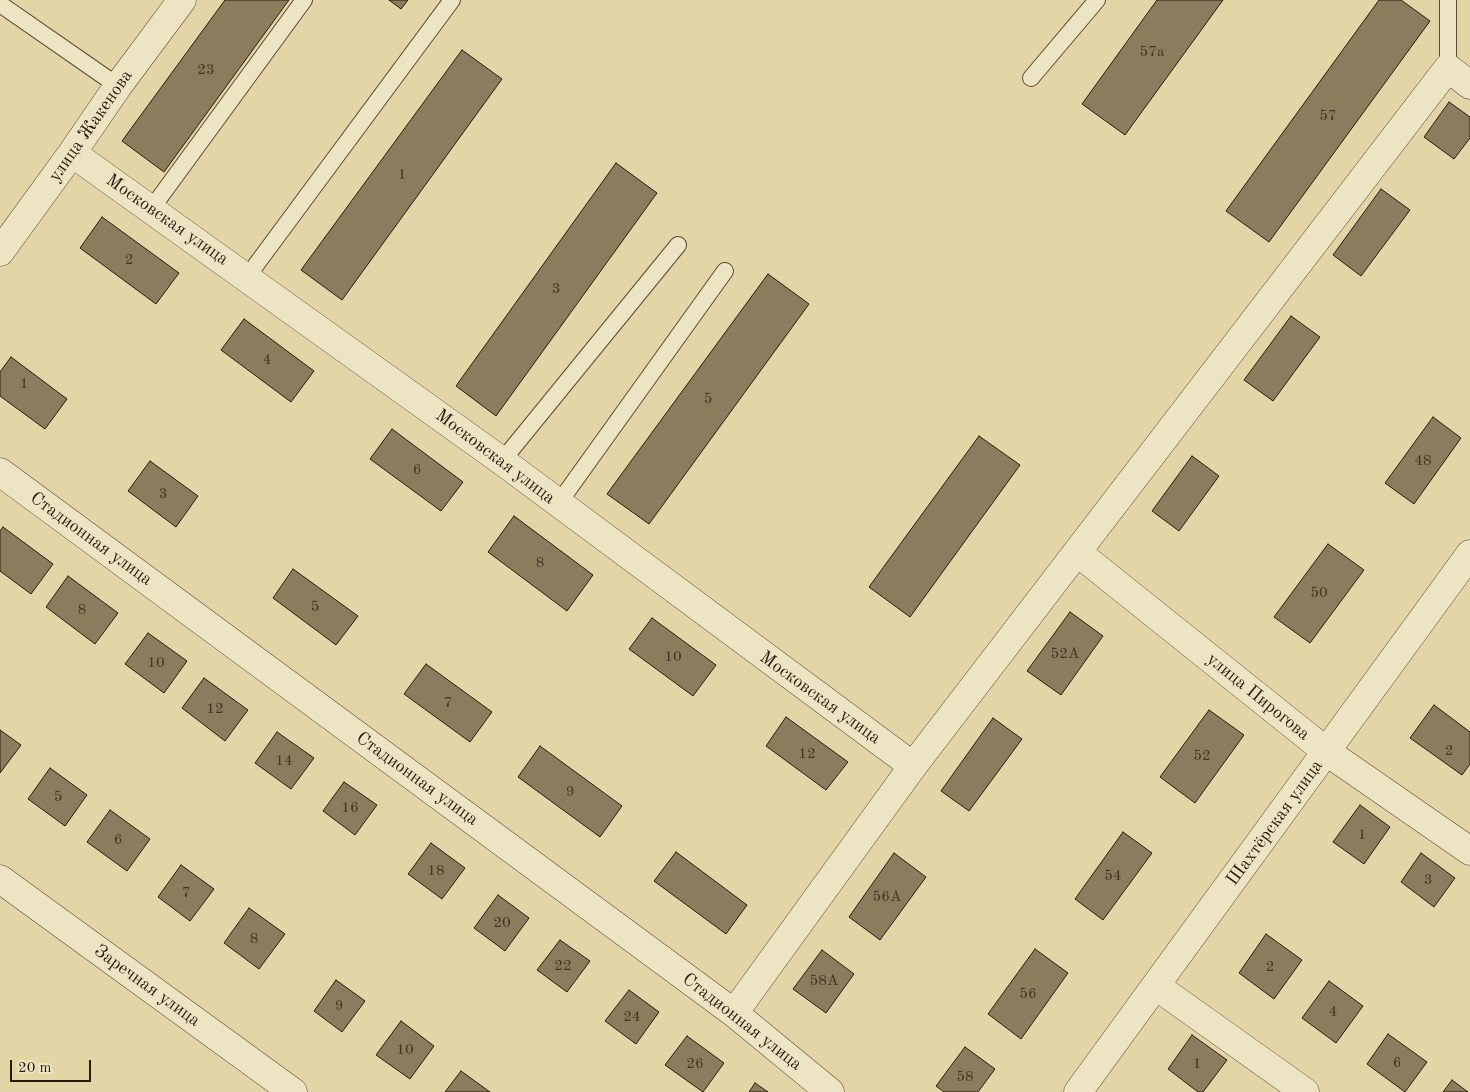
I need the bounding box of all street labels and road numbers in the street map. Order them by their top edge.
street label: улица Жакенова [44,66,138,186]
street label: Московская улица [102,170,232,270]
street label: Московская улица [431,405,559,509]
street label: Стадионная улица [26,487,156,591]
street label: Московская улица [755,647,885,749]
street label: улица Пирогова [1202,649,1314,745]
street label: Стадионная улица [352,727,482,831]
street label: Шахтёрская улица [1222,756,1328,890]
street label: Заречная улица [90,940,204,1032]
street label: Стадионная улица [678,969,806,1075]

